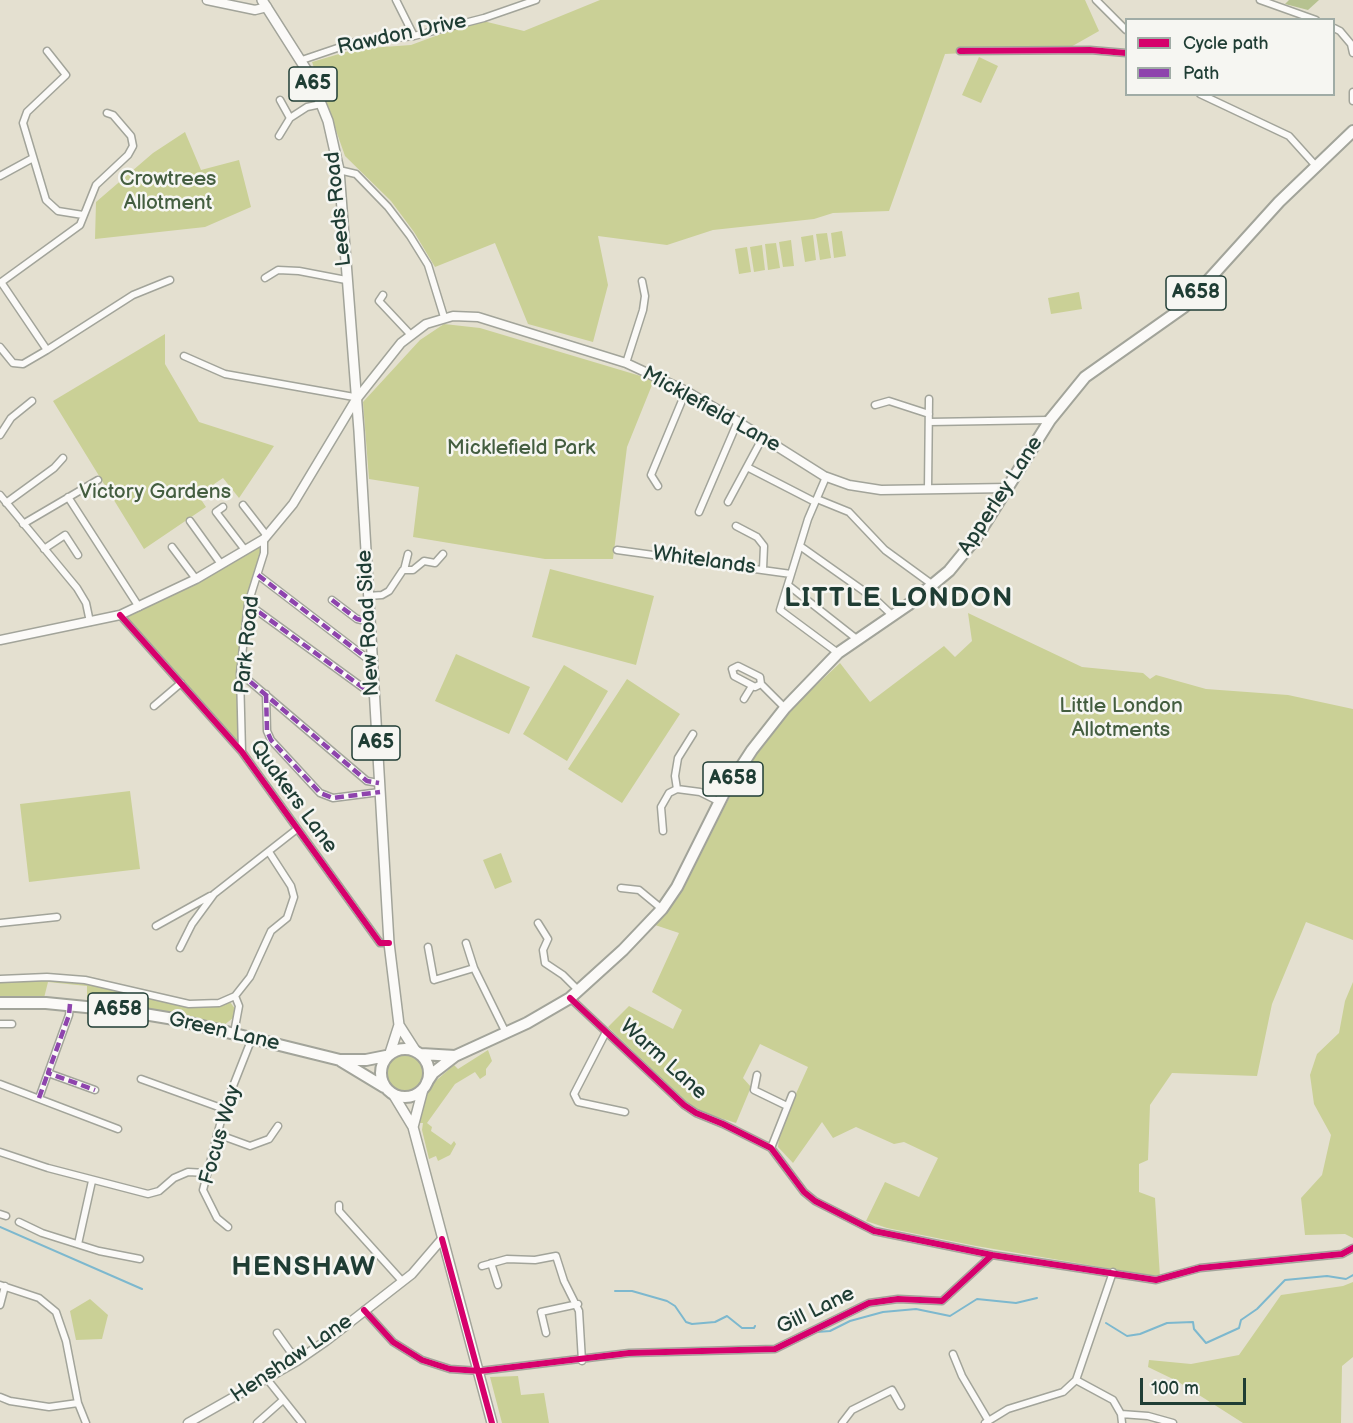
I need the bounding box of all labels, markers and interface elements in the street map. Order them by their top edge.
street label: Rawdon Drive [335,9,469,61]
legend [1125,18,1335,96]
text: Cycle path [1183,33,1269,54]
text: Path [1183,63,1219,84]
road number: A65 [289,67,337,101]
street label: Leeds Road [320,150,358,268]
park label: Crowtrees Allotment [119,167,217,217]
road number: A658 [1166,276,1226,310]
street label: Micklefield Lane [638,362,784,458]
street label: Apperley Lane [953,432,1049,560]
park label: Micklefield Park [447,436,595,462]
park label: Victory Gardens [79,480,231,506]
street label: Whitelands [651,541,757,581]
street label: New Road Side [353,549,385,697]
district label: LITTLE LONDON [784,583,1014,615]
street label: Park Road [230,595,266,695]
park label: Little London Allotments [1059,694,1183,744]
road number: A65 [352,726,400,760]
street label: Quakers Lane [244,736,342,858]
road number: A658 [703,762,763,796]
road number: A658 [88,993,148,1027]
street label: Green Lane [166,1007,282,1057]
street label: Warm Lane [614,1014,712,1106]
street label: Focus Way [195,1082,247,1188]
district label: HENSHAW [232,1252,376,1284]
street label: Gill Lane [773,1281,859,1341]
street label: Henshaw Lane [227,1309,357,1409]
scale bar [1143,1366,1250,1404]
text: 100 m [1151,1378,1199,1399]

